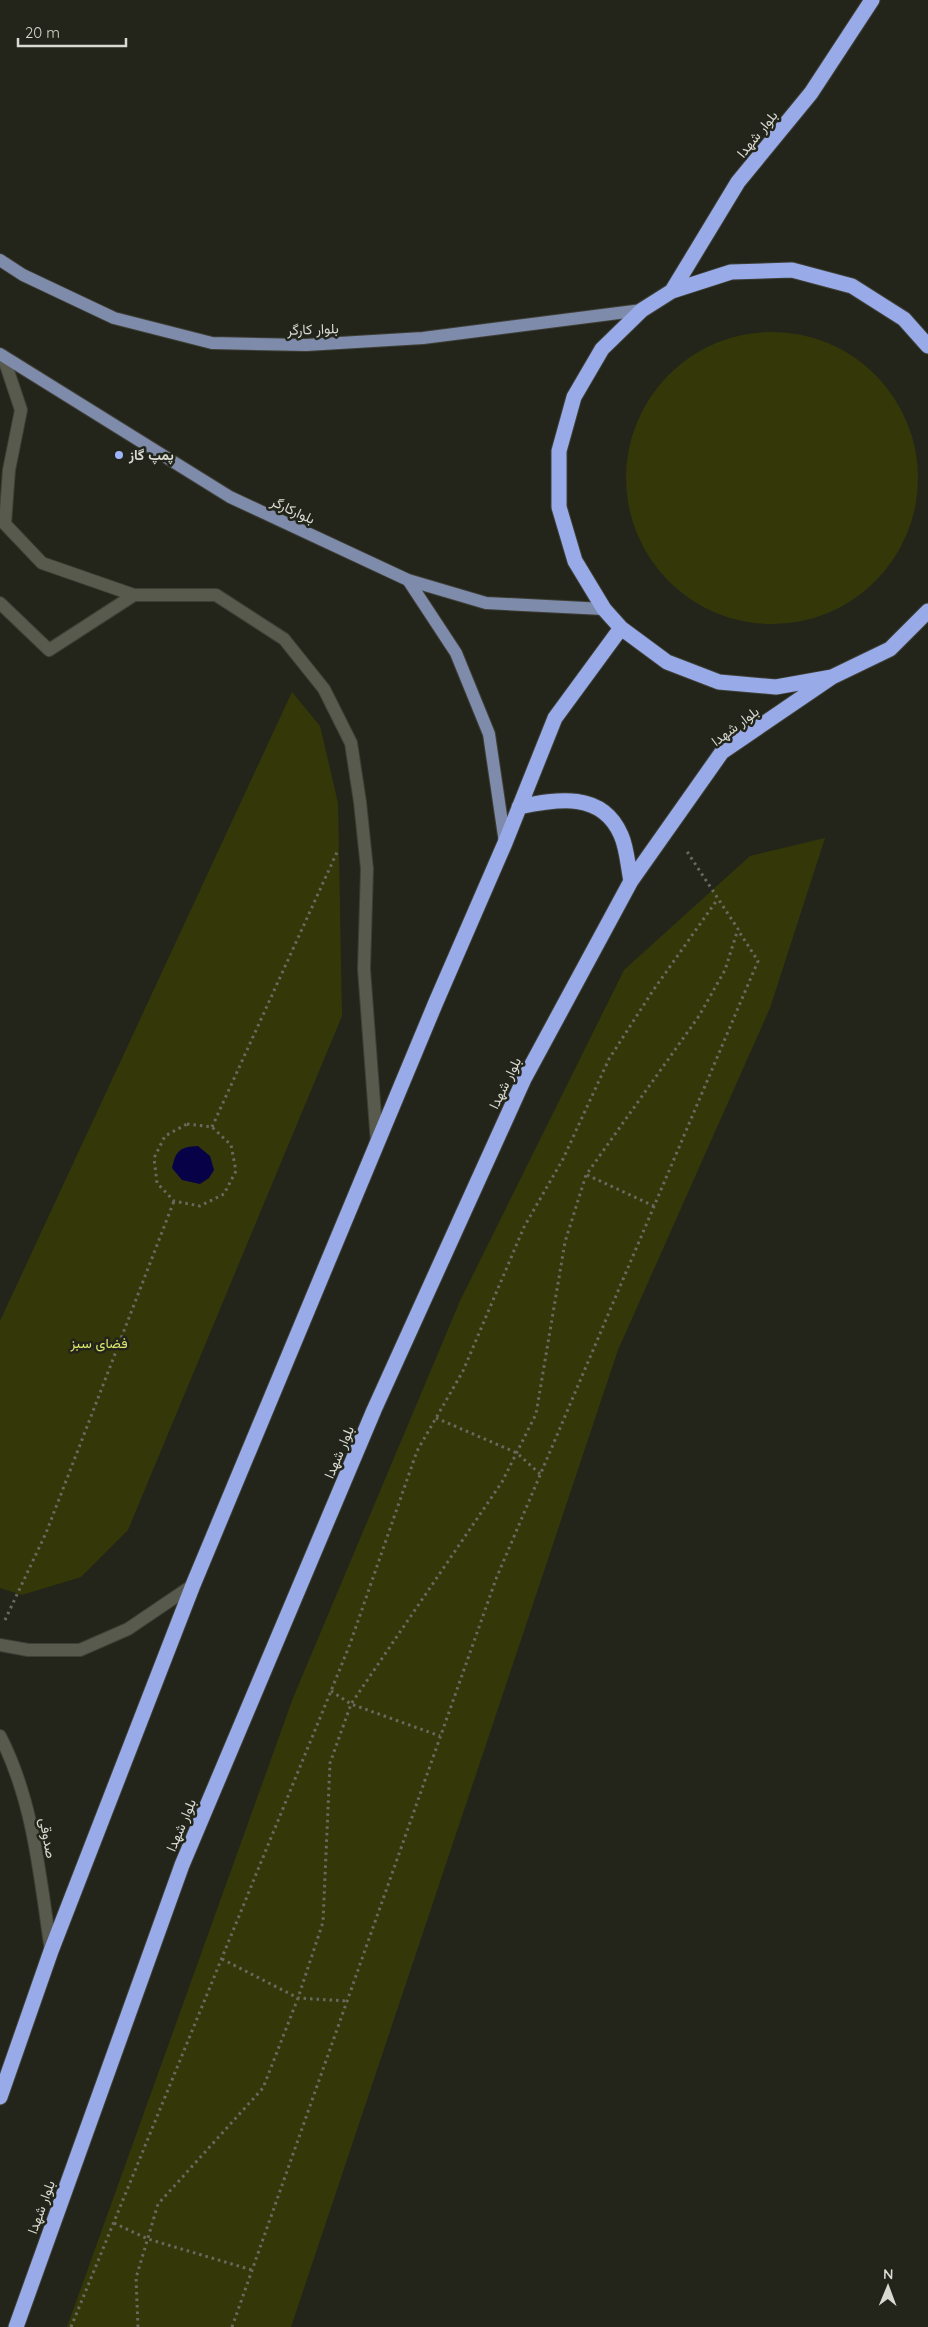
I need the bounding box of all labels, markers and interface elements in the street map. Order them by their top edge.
scale bar [18,15,125,47]
text: 20 m [25,23,60,42]
street label: بلوار شهدا [733,107,781,161]
street label: بلوار کارگر [286,319,339,339]
place label: پمپ گاز [128,446,174,465]
marker: پمپ گاز [113,449,125,461]
street label: بلوارکارگر [267,492,318,528]
street label: بلوار شهدا [707,702,763,750]
street label: بلوار شهدا [485,1054,525,1112]
park label: فضای سبز [69,1334,128,1352]
street label: بلوار شهدا [320,1423,358,1481]
street label: بلوار شهدا [162,1796,200,1854]
street label: صدوقی [36,1816,60,1860]
street label: بلوار شهدا [23,2178,59,2236]
north arrow [863,2262,913,2312]
text: N [883,2265,894,2283]

